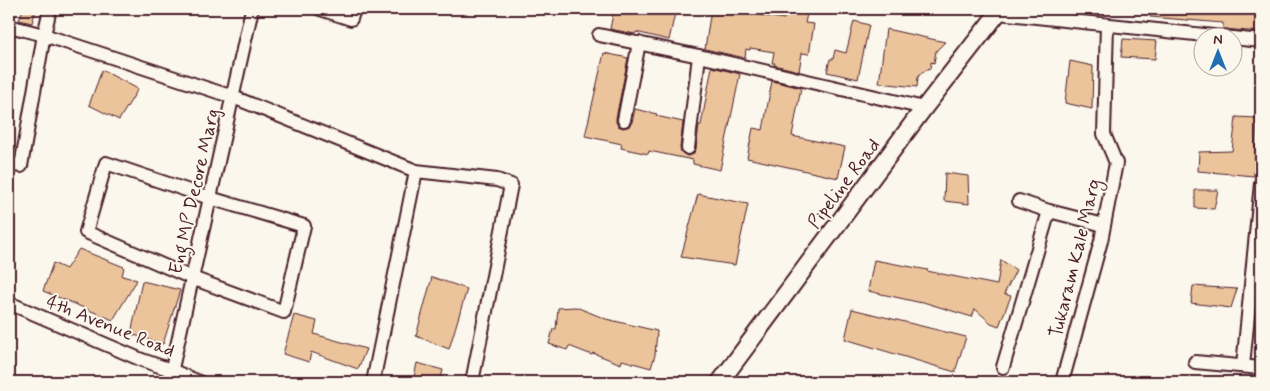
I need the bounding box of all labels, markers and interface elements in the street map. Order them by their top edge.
north arrow [1192,28,1242,78]
text: N [1213,31,1223,49]
street label: Eng MP Decore Marg [163,106,229,277]
street label: Pipeline Road [802,134,886,234]
street label: Tukaram Kale Marg [1044,176,1109,341]
street label: 4th Avenue Road [42,289,178,364]

